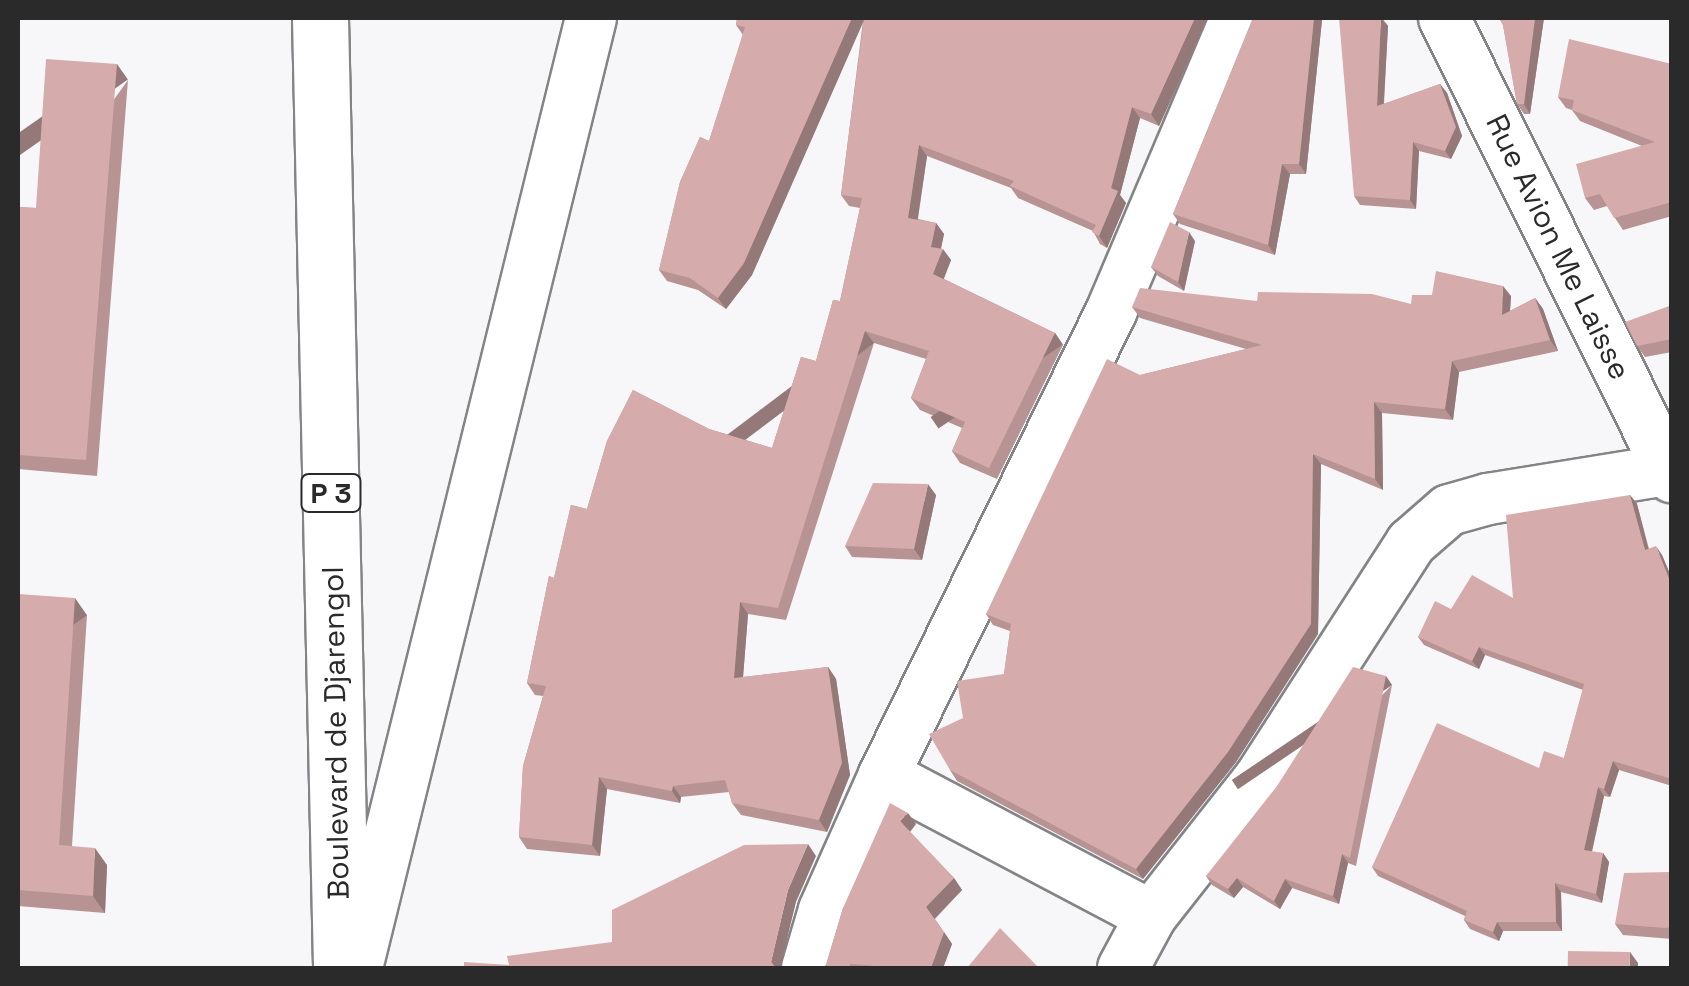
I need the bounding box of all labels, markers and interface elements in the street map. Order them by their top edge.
street label: Rue Avion Me Laisse [1478,108,1638,386]
road number: P 3 [298,470,364,516]
street label: Boulevard de Djarengol [315,566,357,900]

